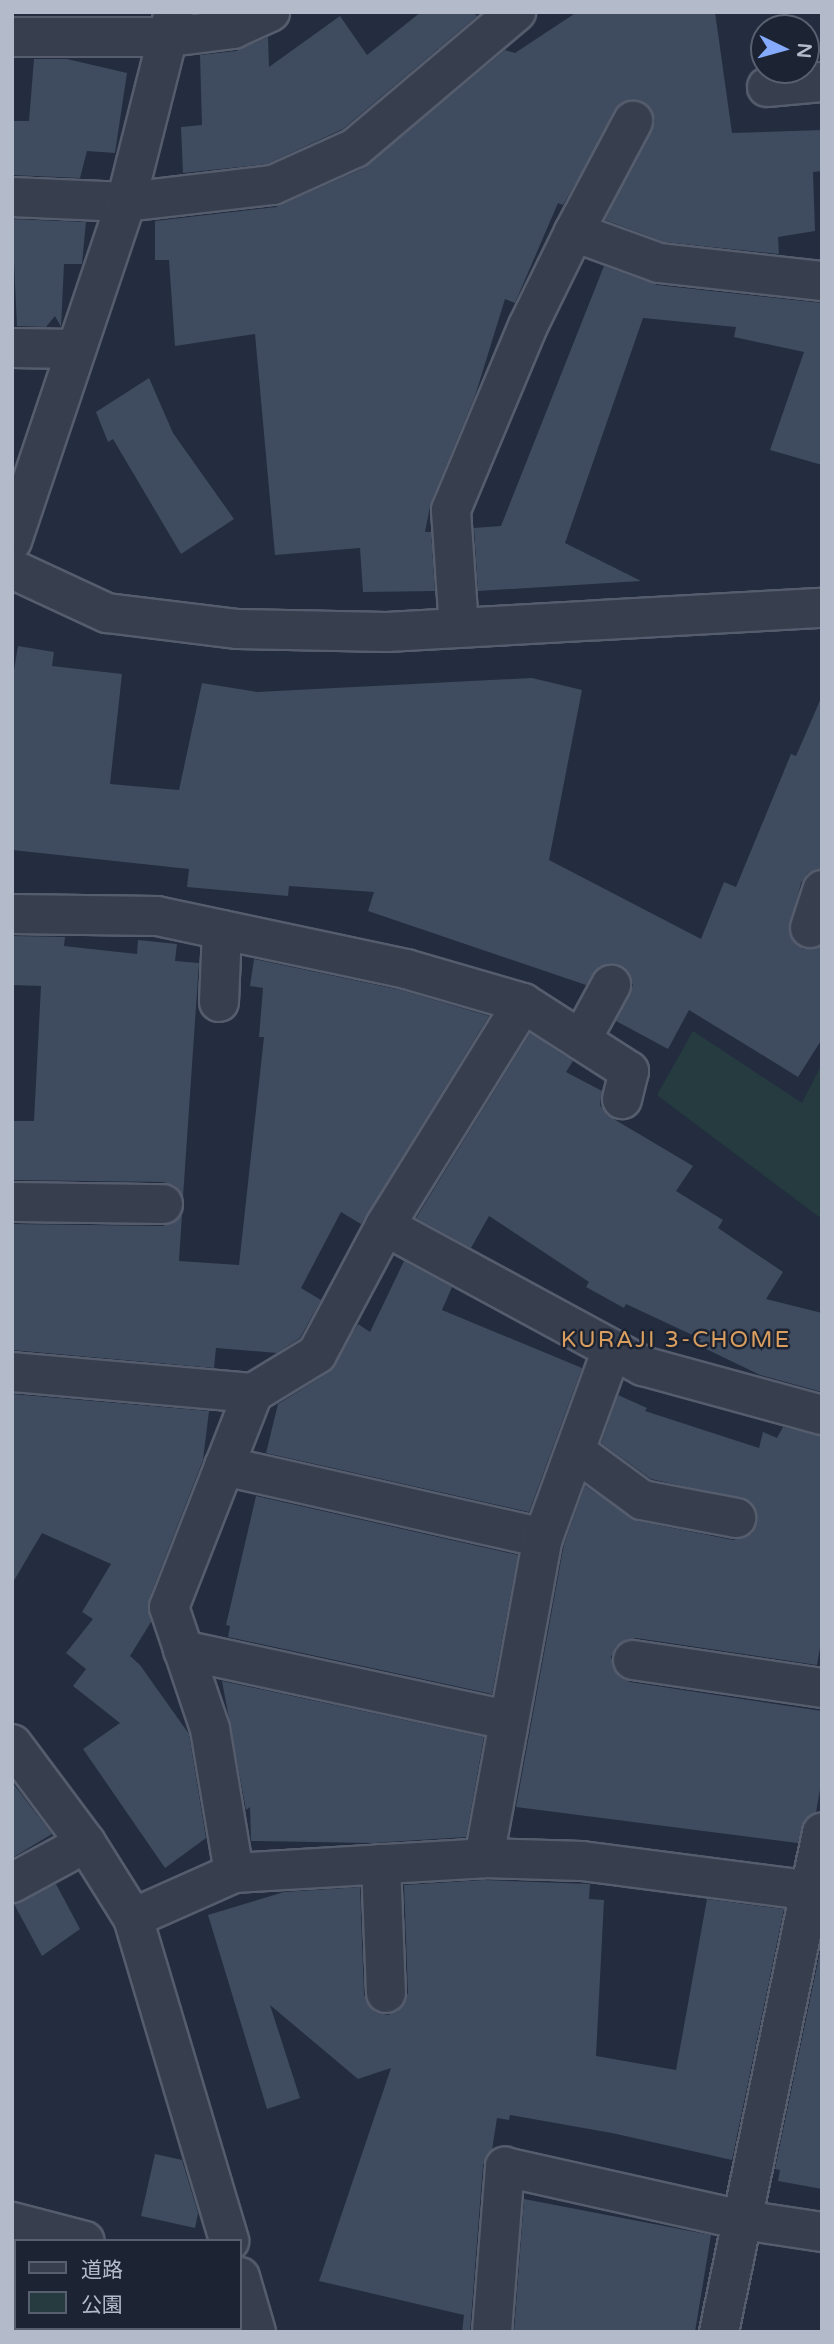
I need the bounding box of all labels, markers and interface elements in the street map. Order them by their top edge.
north arrow [750,14,820,84]
text: N [792,42,816,59]
district label: KURAJI 3-CHOME [563,1326,789,1354]
legend [14,2239,242,2330]
text: 道路 [81,2258,123,2283]
text: 公園 [81,2293,123,2318]

